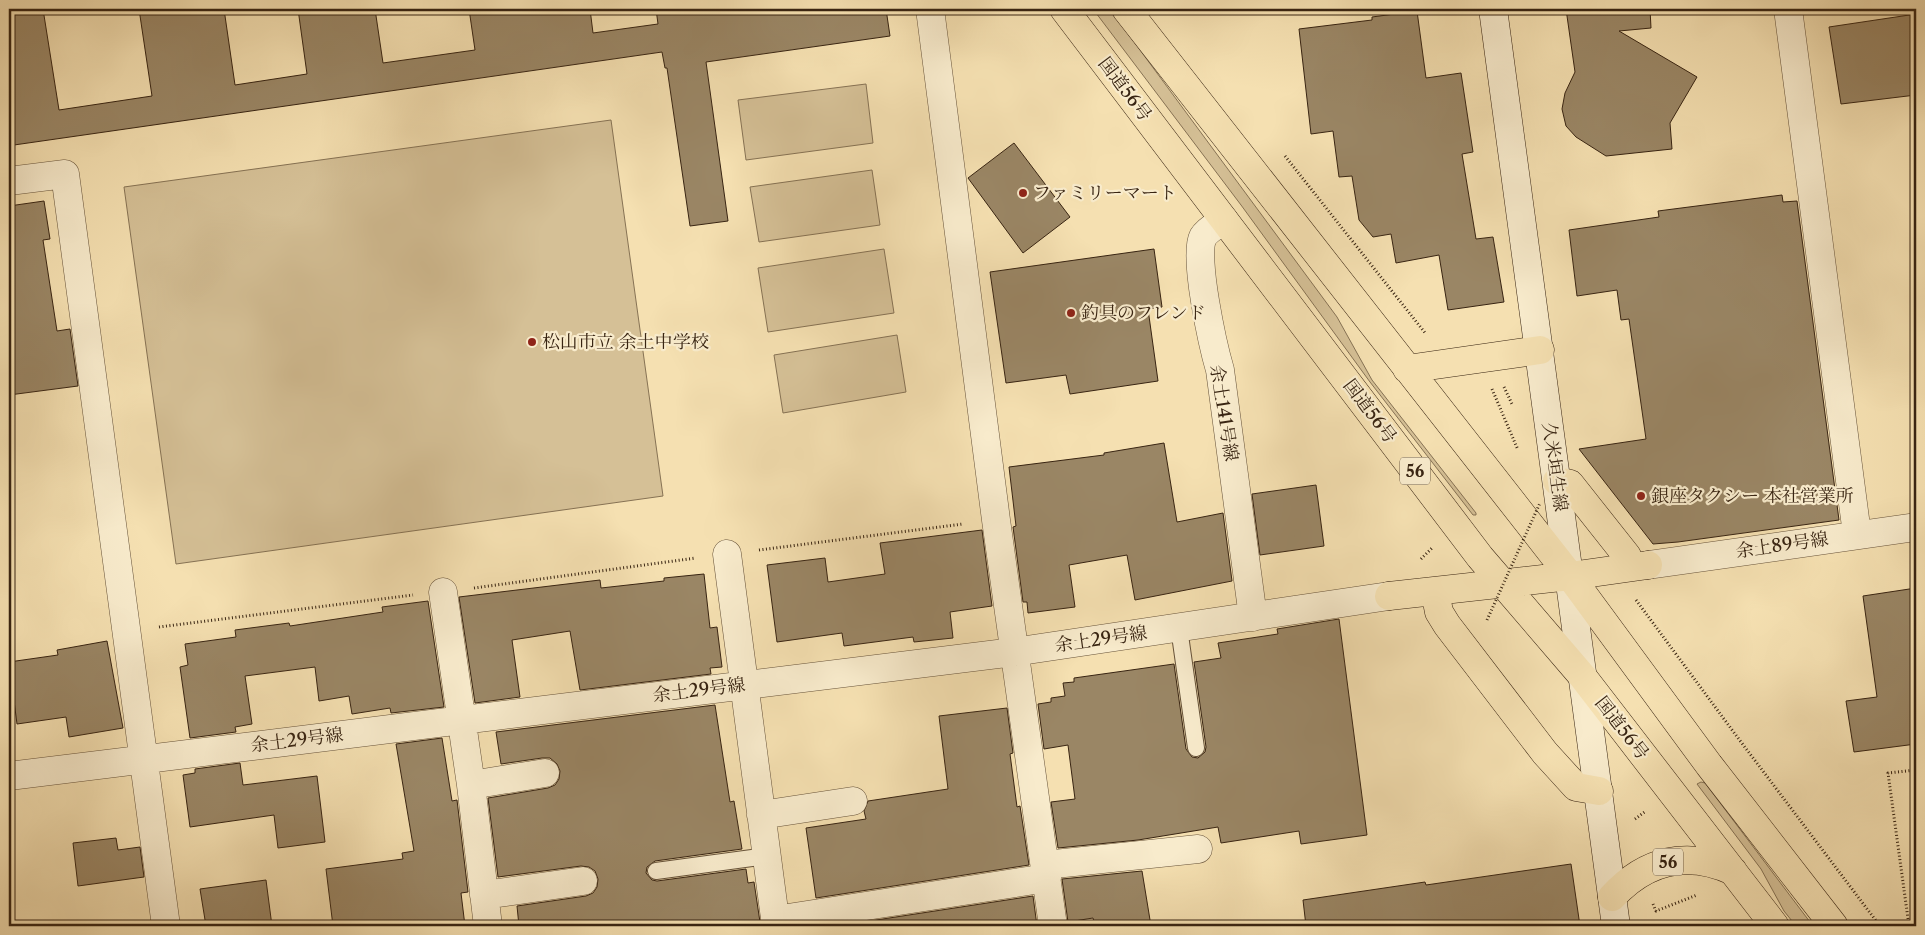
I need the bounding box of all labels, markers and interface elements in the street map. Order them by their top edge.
street label: 国道56号 [1094,53,1156,125]
place label: ファミリーマート [1033,182,1177,204]
marker: ファミリーマート [1017,187,1029,199]
place label: 釣具のフレンド [1081,302,1206,324]
marker: 釣具のフレンド [1065,307,1077,319]
place label: 松山市立 余土中学校 [542,331,709,353]
marker: 松山市立 余土中学校 [526,336,538,348]
street label: 余土141号線 [1206,363,1242,463]
street label: 国道56号 [1339,375,1401,447]
street label: 久米垣生線 [1538,421,1572,513]
road number: 56 [1400,458,1430,484]
place label: 銀座タクシー 本社営業所 [1651,485,1854,507]
marker: 銀座タクシー 本社営業所 [1635,490,1647,502]
street label: 余土89号線 [1734,528,1830,562]
street label: 余土29号線 [1053,622,1149,656]
street label: 余土29号線 [652,673,746,707]
street label: 国道56号 [1590,692,1654,764]
street label: 余土29号線 [250,723,344,757]
road number: 56 [1653,849,1683,876]

